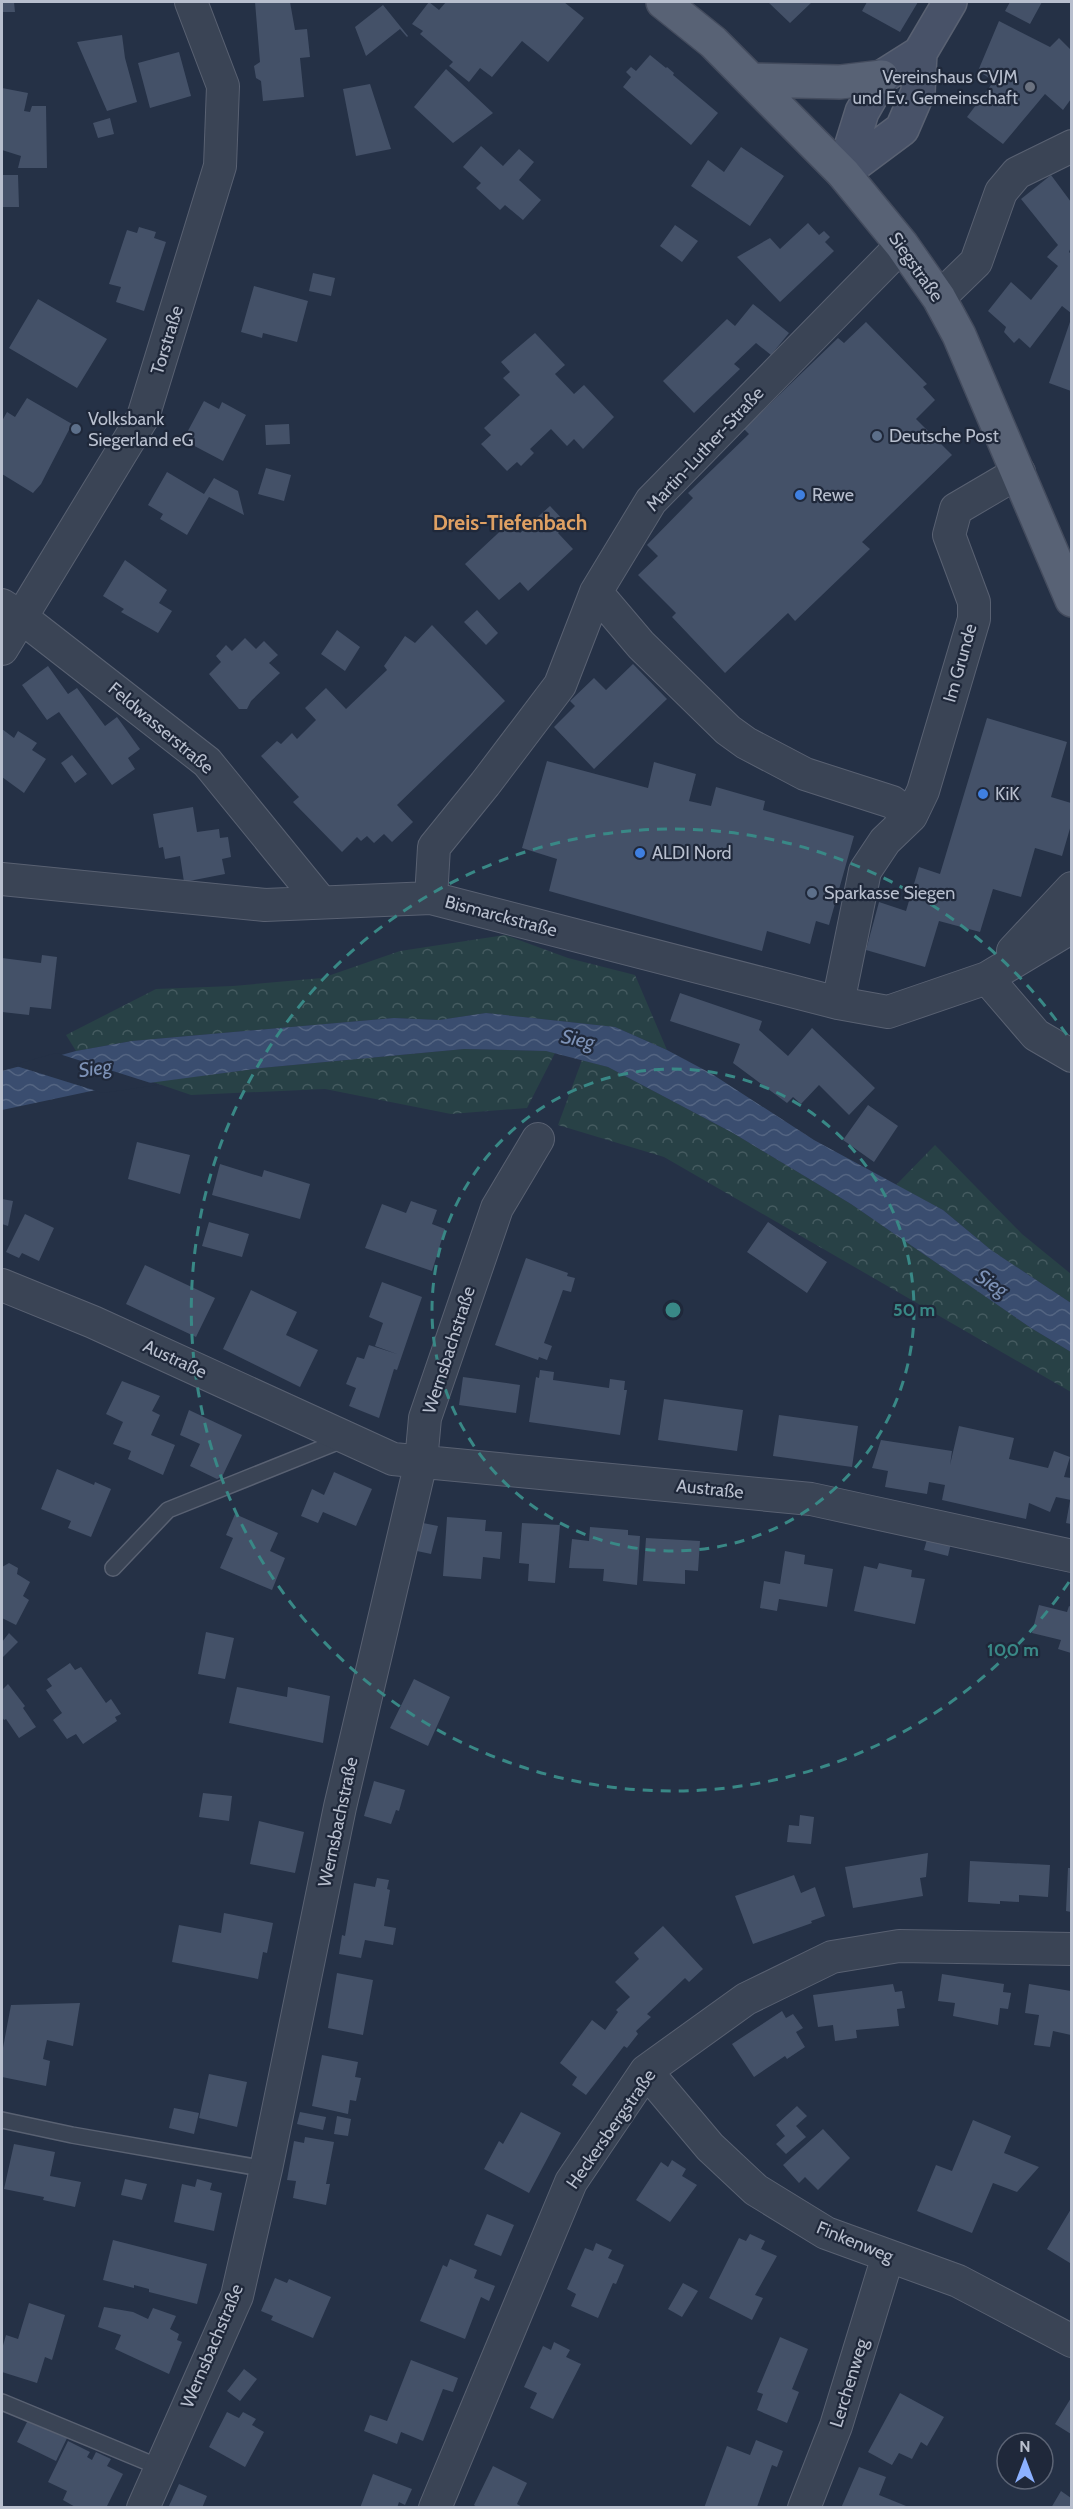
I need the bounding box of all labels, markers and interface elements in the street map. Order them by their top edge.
place label: Vereinshaus CVJM und Ev. Gemeinschaft [853,66,1018,109]
marker: Vereinshaus CVJM und Ev. Gemeinschaft [1023,80,1037,94]
street label: Siegstraße [884,228,948,306]
street label: Torstraße [146,303,188,377]
street label: Martin-Luther-Straße [642,382,768,516]
place label: Volksbank Siegerland eG [88,408,194,451]
marker: Volksbank Siegerland eG [69,422,83,436]
place label: Deutsche Post [889,425,999,447]
marker: Deutsche Post [870,429,884,443]
place label: Rewe [812,484,854,506]
marker: Rewe [793,488,807,502]
district label: Dreis-Tiefenbach [433,510,587,535]
street label: Im Grunde [938,621,982,705]
street label: Feldwasserstraße [104,678,218,778]
place label: KiK [995,783,1020,805]
marker: KiK [976,787,990,801]
place label: ALDI Nord [652,842,732,864]
marker: ALDI Nord [633,846,647,860]
place label: Sparkasse Siegen [824,882,955,904]
marker: Sparkasse Siegen [805,886,819,900]
street label: Bismarckstraße [442,890,560,942]
water label: Sieg [559,1024,598,1054]
water label: Sieg [77,1054,114,1082]
water label: Sieg [971,1264,1013,1303]
street label: Wernsbachstraße [418,1284,480,1416]
text: 50 m [893,1299,935,1321]
centre of rings [663,1300,683,1320]
street label: Austraße [140,1335,210,1383]
street label: Austraße [675,1475,745,1503]
text: 100 m [987,1639,1039,1661]
street label: Wernsbachstraße [313,1755,363,1889]
street label: Heckersbergstraße [562,2065,660,2193]
street label: Finkenweg [813,2217,898,2268]
street label: Wernsbachstraße [176,2281,248,2411]
street label: Lerchenweg [825,2335,873,2430]
north arrow [995,2431,1055,2491]
text: N [1019,2437,1031,2456]

